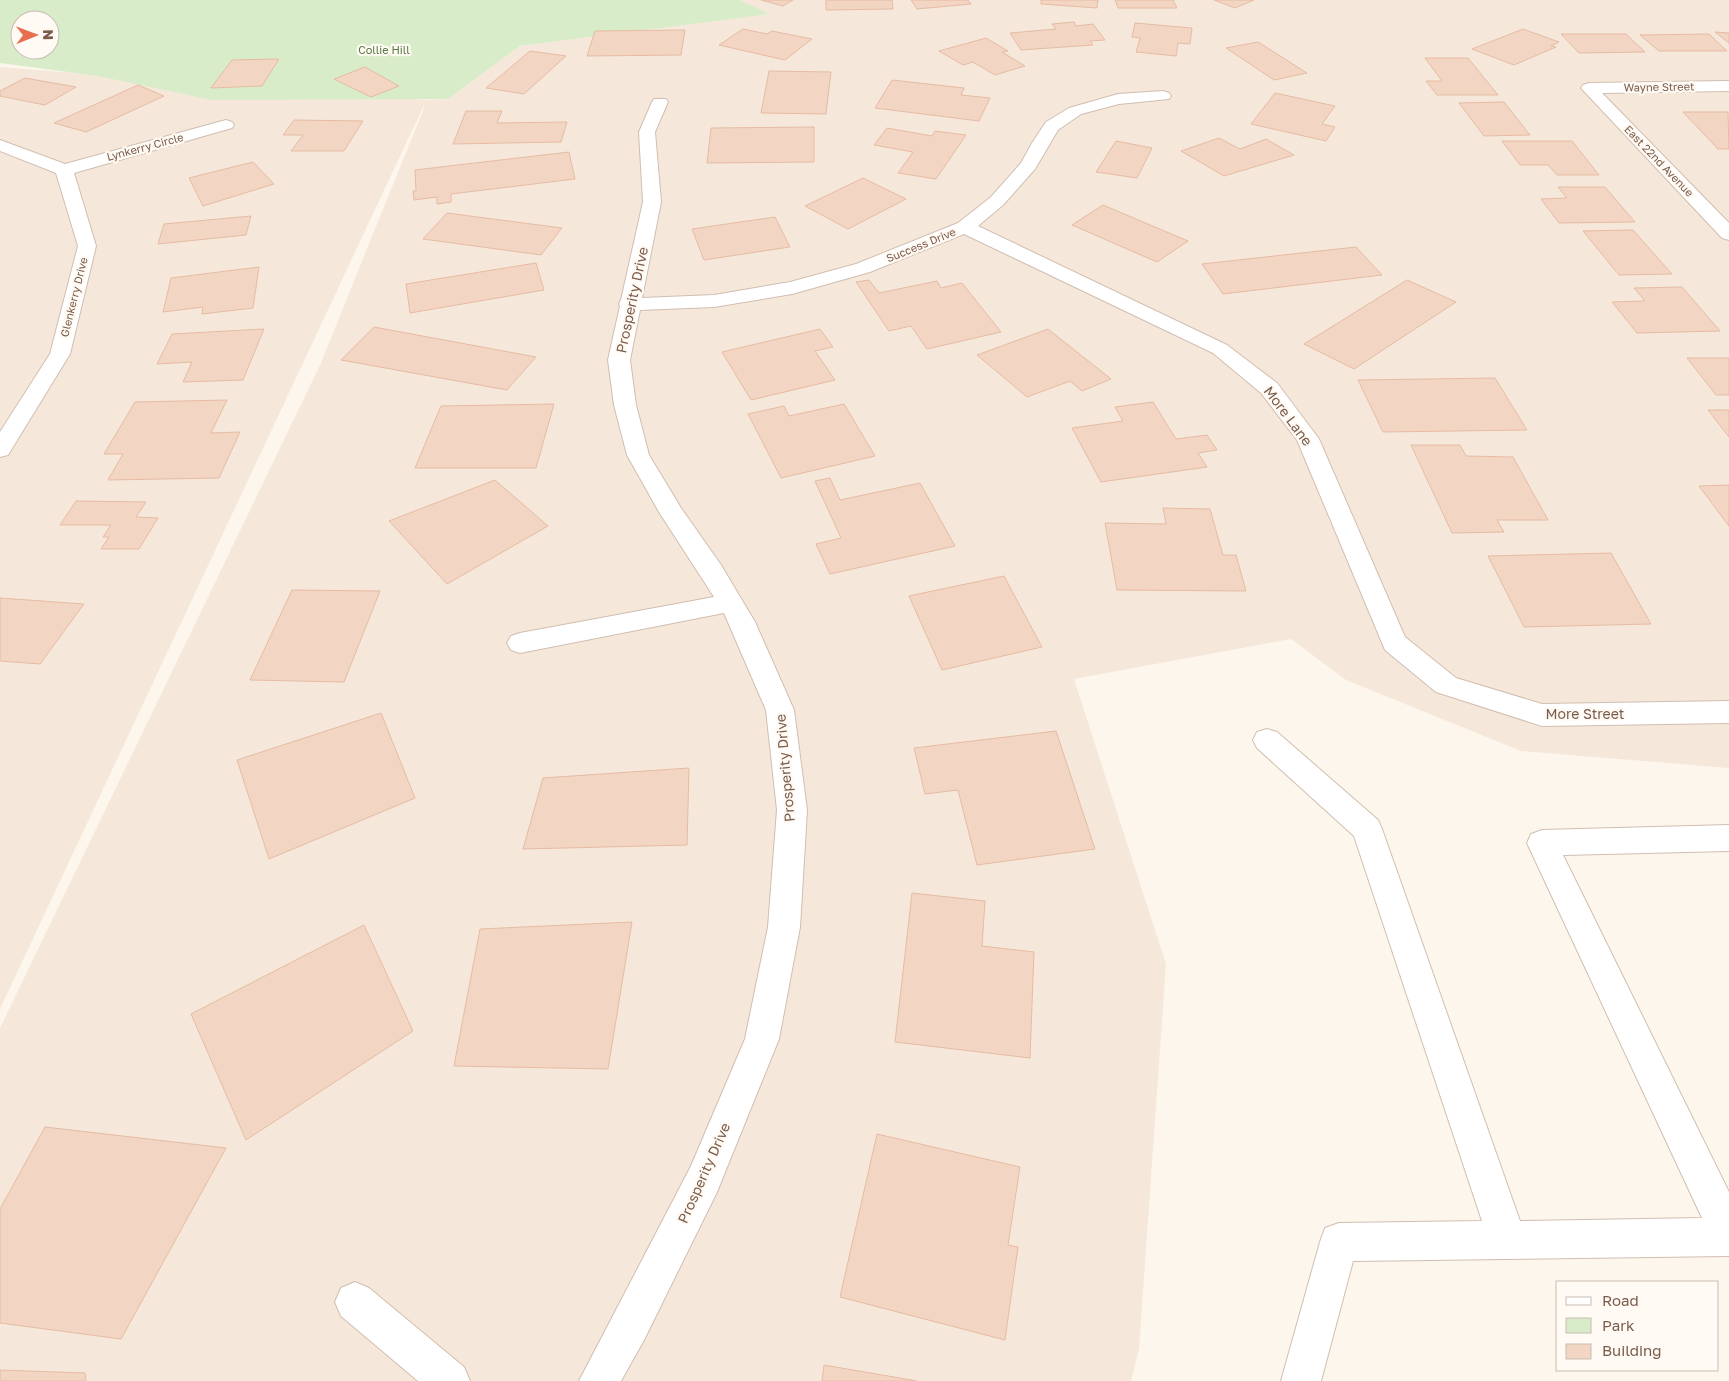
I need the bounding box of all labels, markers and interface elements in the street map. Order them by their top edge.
north arrow [10,10,60,60]
text: N [40,29,57,40]
park label: Collie Hill [358,43,410,56]
street label: Wayne Street [1624,79,1694,94]
street label: East 22nd Avenue [1622,122,1697,199]
street label: Lynkerry Circle [105,130,185,163]
street label: Success Drive [884,225,957,264]
street label: Prosperity Drive [612,245,651,355]
street label: Glenkerry Drive [57,256,90,338]
street label: More Lane [1261,383,1316,449]
street label: More Street [1546,705,1624,722]
street label: Prosperity Drive [771,713,798,823]
street label: Prosperity Drive [674,1120,733,1226]
legend [1556,1281,1719,1371]
text: Road [1602,1291,1639,1309]
text: Park [1602,1316,1635,1334]
text: Building [1602,1341,1662,1359]

